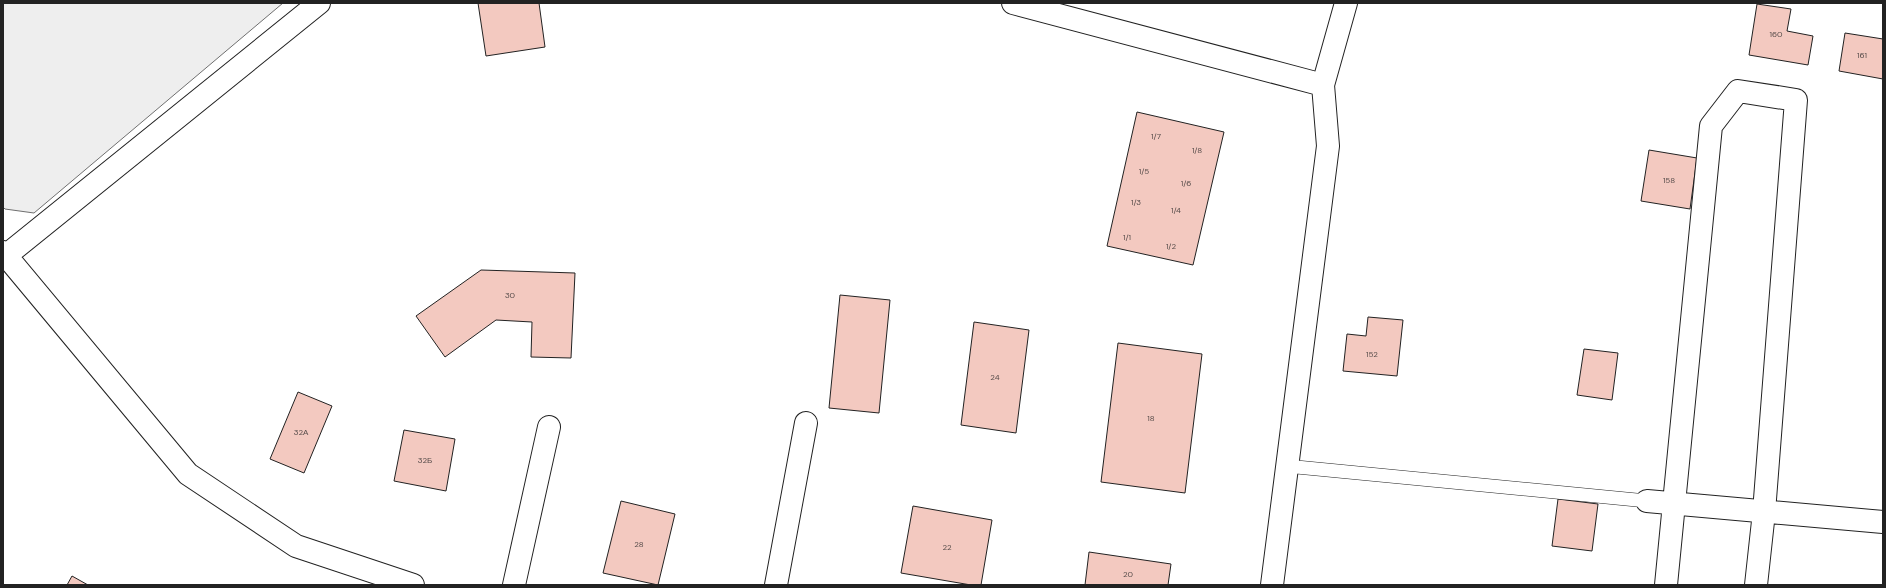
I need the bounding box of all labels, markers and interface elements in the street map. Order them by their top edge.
house number: 160 [1770,29,1783,39]
house number: 161 [1857,50,1867,60]
house number: 1/7 [1151,131,1161,141]
house number: 1/8 [1192,145,1202,155]
house number: 1/5 [1139,166,1149,176]
house number: 158 [1663,175,1675,185]
house number: 1/6 [1181,178,1191,188]
house number: 1/3 [1131,197,1141,207]
house number: 1/4 [1171,205,1181,215]
house number: 1/1 [1123,232,1131,242]
house number: 1/2 [1166,241,1177,251]
house number: 30 [505,290,516,300]
house number: 152 [1366,349,1378,359]
house number: 24 [990,372,1000,382]
house number: 18 [1147,413,1155,423]
house number: 32А [294,427,309,437]
house number: 32Б [418,455,432,465]
house number: 28 [634,539,644,549]
house number: 22 [942,542,952,552]
house number: 20 [1123,569,1134,579]

